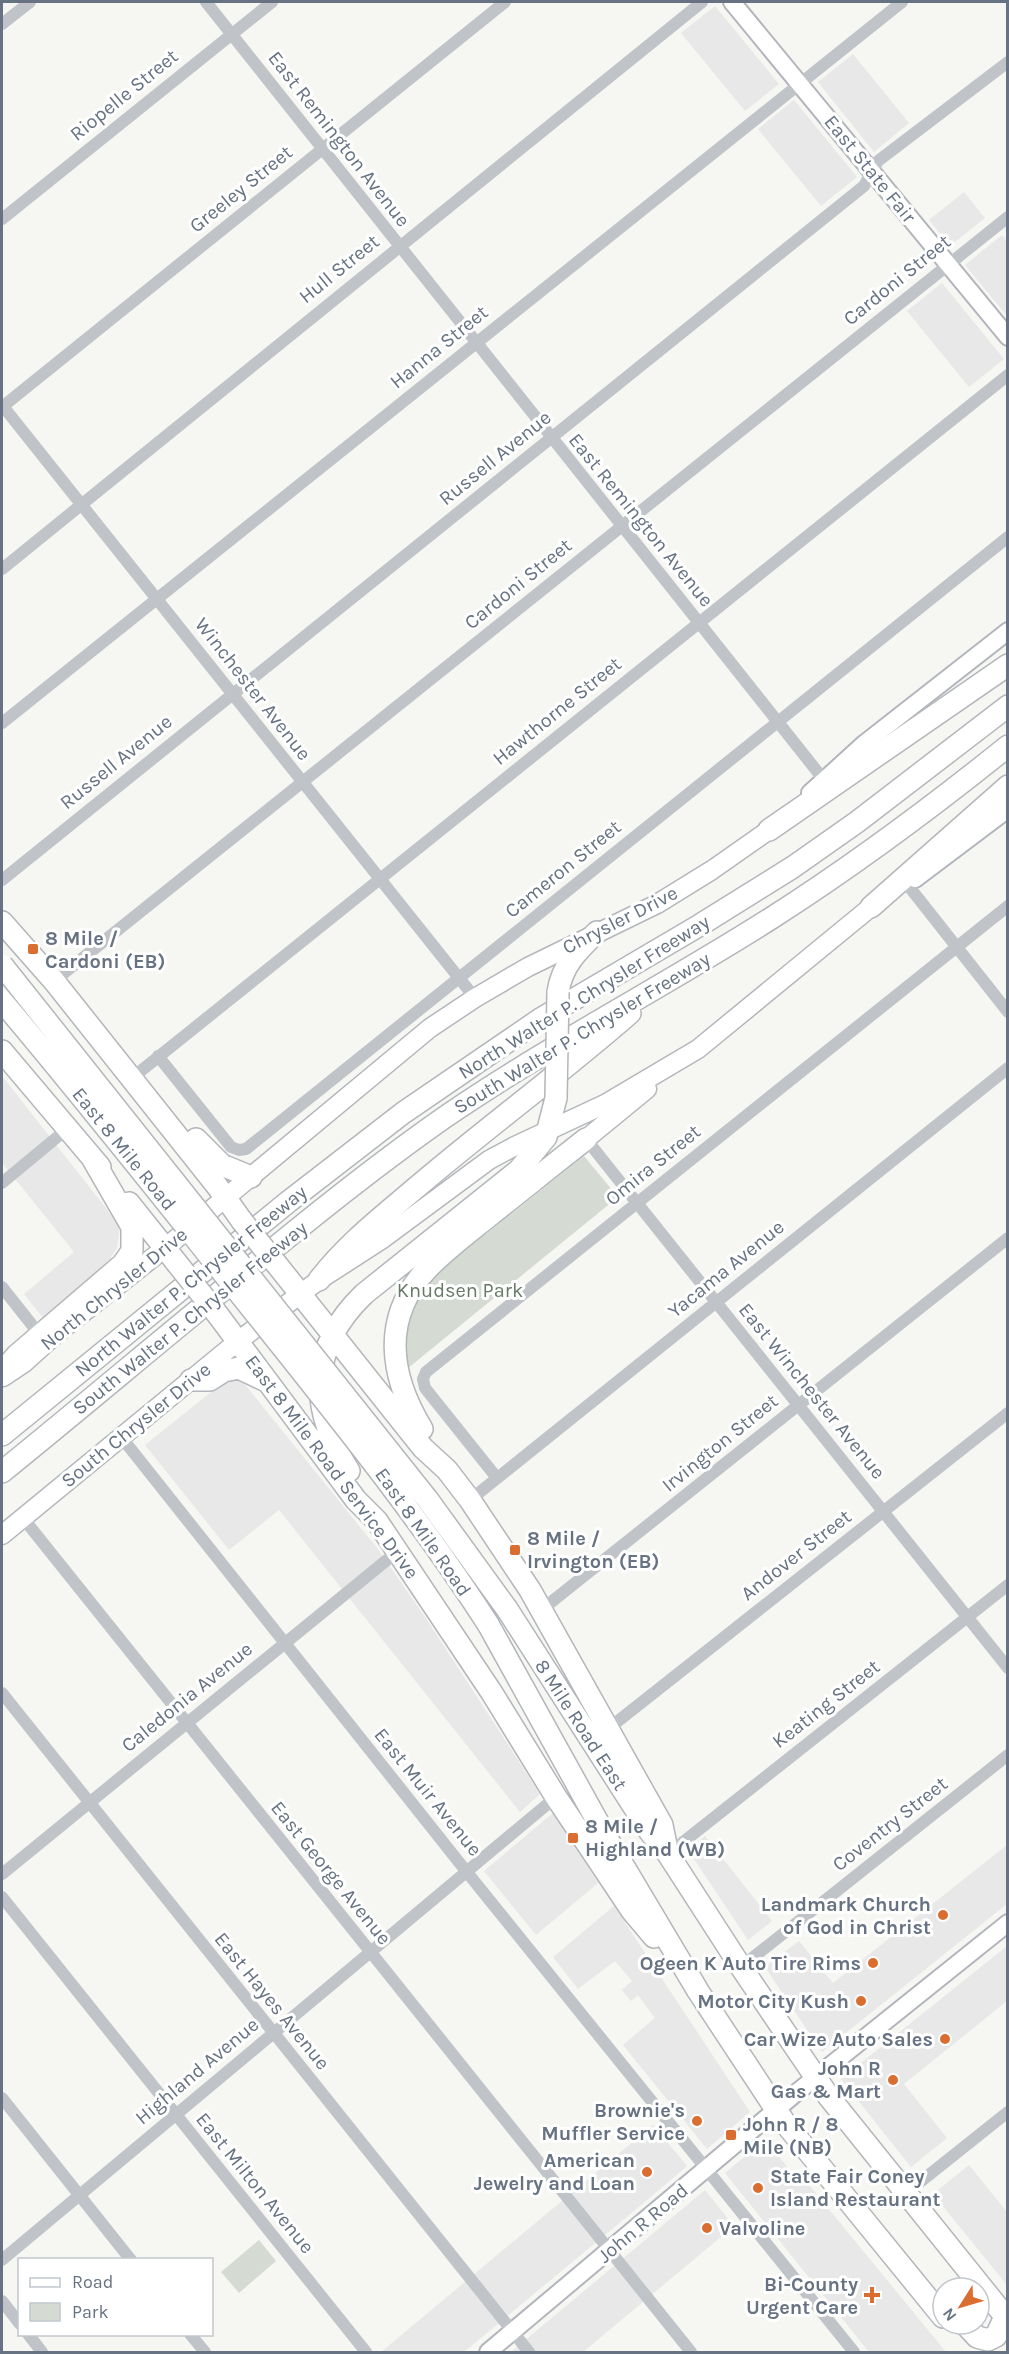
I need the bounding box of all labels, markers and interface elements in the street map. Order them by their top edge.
street label: Riopelle Street [65,44,183,146]
street label: East Remington Avenue [263,47,415,231]
street label: East State Fair [819,110,921,228]
street label: Greeley Street [185,140,297,237]
street label: Hull Street [294,229,384,308]
street label: Cardoni Street [839,230,955,330]
street label: Hanna Street [385,300,493,393]
street label: Russell Avenue [434,406,556,510]
street label: East Remington Avenue [564,429,718,611]
street label: Cardoni Street [460,534,576,634]
street label: Winchester Avenue [190,613,316,765]
street label: Hawthorne Street [488,652,626,770]
street label: Russell Avenue [55,710,177,814]
street label: Cameron Street [501,815,626,923]
street label: Chrysler Drive [559,881,681,959]
street label: North Walter P. Chrysler Freeway [454,910,714,1084]
place label: 8 Mile / Cardoni (EB) [45,927,166,973]
marker: 8 Mile / Cardoni (EB) [26,942,40,956]
street label: South Walter P. Chrysler Freeway [450,947,714,1119]
street label: East 8 Mile Road [67,1083,181,1215]
street label: Omira Street [601,1119,705,1210]
street label: North Walter P. Chrysler Freeway [70,1180,312,1382]
street label: Yacama Avenue [663,1215,789,1323]
street label: South Walter P. Chrysler Freeway [68,1216,312,1420]
street label: North Chrysler Drive [36,1223,192,1355]
park label: Knudsen Park [397,1279,523,1302]
street label: East Winchester Avenue [734,1298,890,1484]
street label: East 8 Mile Road Service Drive [240,1350,424,1584]
street label: South Chrysler Drive [57,1358,215,1492]
street label: Irvington Street [657,1389,783,1497]
street label: East 8 Mile Road [370,1463,476,1601]
street label: Andover Street [736,1505,856,1605]
place label: 8 Mile / Irvington (EB) [527,1527,659,1573]
marker: 8 Mile / Irvington (EB) [508,1543,522,1557]
street label: Caledonia Avenue [117,1637,257,1757]
street label: 8 Mile Road East [530,1655,632,1795]
street label: Keating Street [768,1655,885,1753]
street label: East Muir Avenue [369,1723,487,1861]
street label: Coventry Street [828,1772,952,1876]
street label: East George Avenue [266,1797,396,1949]
place label: 8 Mile / Highland (WB) [585,1815,725,1861]
marker: 8 Mile / Highland (WB) [566,1831,580,1845]
place label: Landmark Church of God in Christ [761,1893,931,1939]
marker: Landmark Church of God in Christ [936,1908,950,1922]
street label: East Hayes Avenue [210,1928,334,2074]
place label: Ogeen K Auto Tire Rims [640,1952,861,1975]
marker: Ogeen K Auto Tire Rims [866,1956,880,1970]
place label: Motor City Kush [697,1990,849,2013]
marker: Motor City Kush [854,1994,868,2008]
street label: Highland Avenue [131,2013,263,2129]
place label: Car Wize Auto Sales [744,2028,933,2051]
marker: Car Wize Auto Sales [938,2032,952,2046]
place label: John R Gas & Mart [771,2057,881,2103]
marker: John R Gas & Mart [886,2073,900,2087]
place label: Brownie's Muffler Service [541,2099,685,2145]
street label: East Milton Avenue [191,2108,319,2258]
place label: John R / 8 Mile (NB) [743,2113,839,2159]
marker: Brownie's Muffler Service [690,2114,704,2128]
marker: John R / 8 Mile (NB) [724,2128,738,2142]
place label: American Jewelry and Loan [474,2149,635,2195]
marker: American Jewelry and Loan [640,2165,654,2179]
place label: State Fair Coney Island Restaurant [770,2165,940,2211]
street label: John R Road [593,2179,693,2267]
marker: State Fair Coney Island Restaurant [751,2181,765,2195]
place label: Valvoline [719,2217,805,2240]
marker: Valvoline [700,2221,714,2235]
legend [18,2258,213,2336]
text: Road [72,2271,113,2293]
place label: Bi-County Urgent Care [746,2273,858,2319]
north arrow [931,2276,991,2336]
marker: Bi-County Urgent Care [863,2286,881,2304]
text: Park [72,2301,109,2323]
text: N [938,2304,960,2325]

